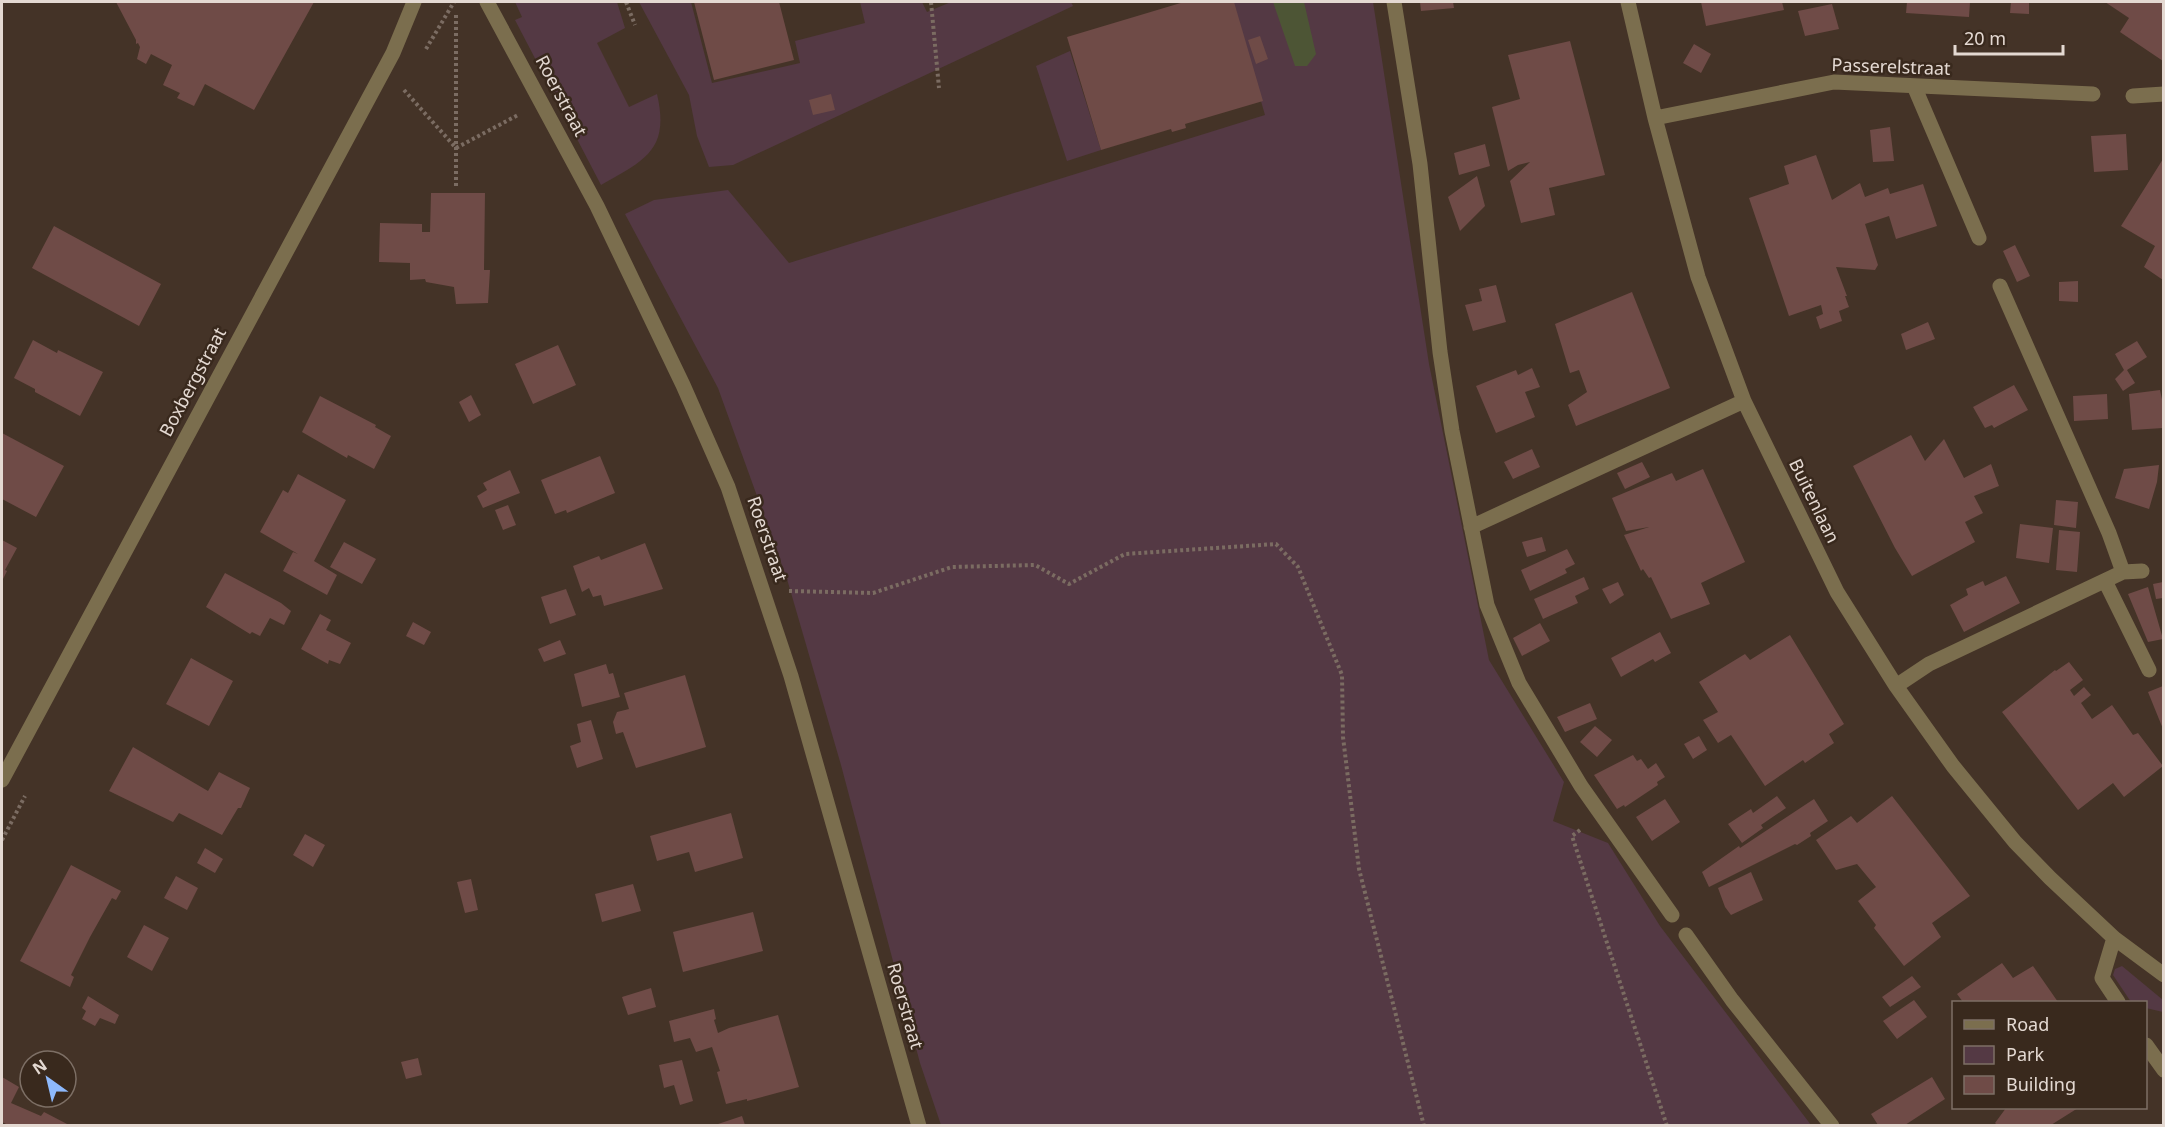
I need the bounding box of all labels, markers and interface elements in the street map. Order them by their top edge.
scale bar [1955,18,2063,56]
text: 20 m [1964,26,2006,50]
street label: Roerstraat [530,51,594,141]
street label: Passerelstraat [1831,52,1951,80]
street label: Boxbergstraat [153,322,231,440]
street label: Buitenlaan [1784,454,1846,547]
street label: Roerstraat [742,493,794,585]
street label: Roerstraat [882,960,930,1052]
legend [1952,1001,2147,1109]
text: Road [2006,1012,2049,1036]
text: Park [2006,1042,2044,1066]
north arrow [18,1049,78,1109]
text: N [28,1054,51,1079]
text: Building [2006,1072,2076,1096]

